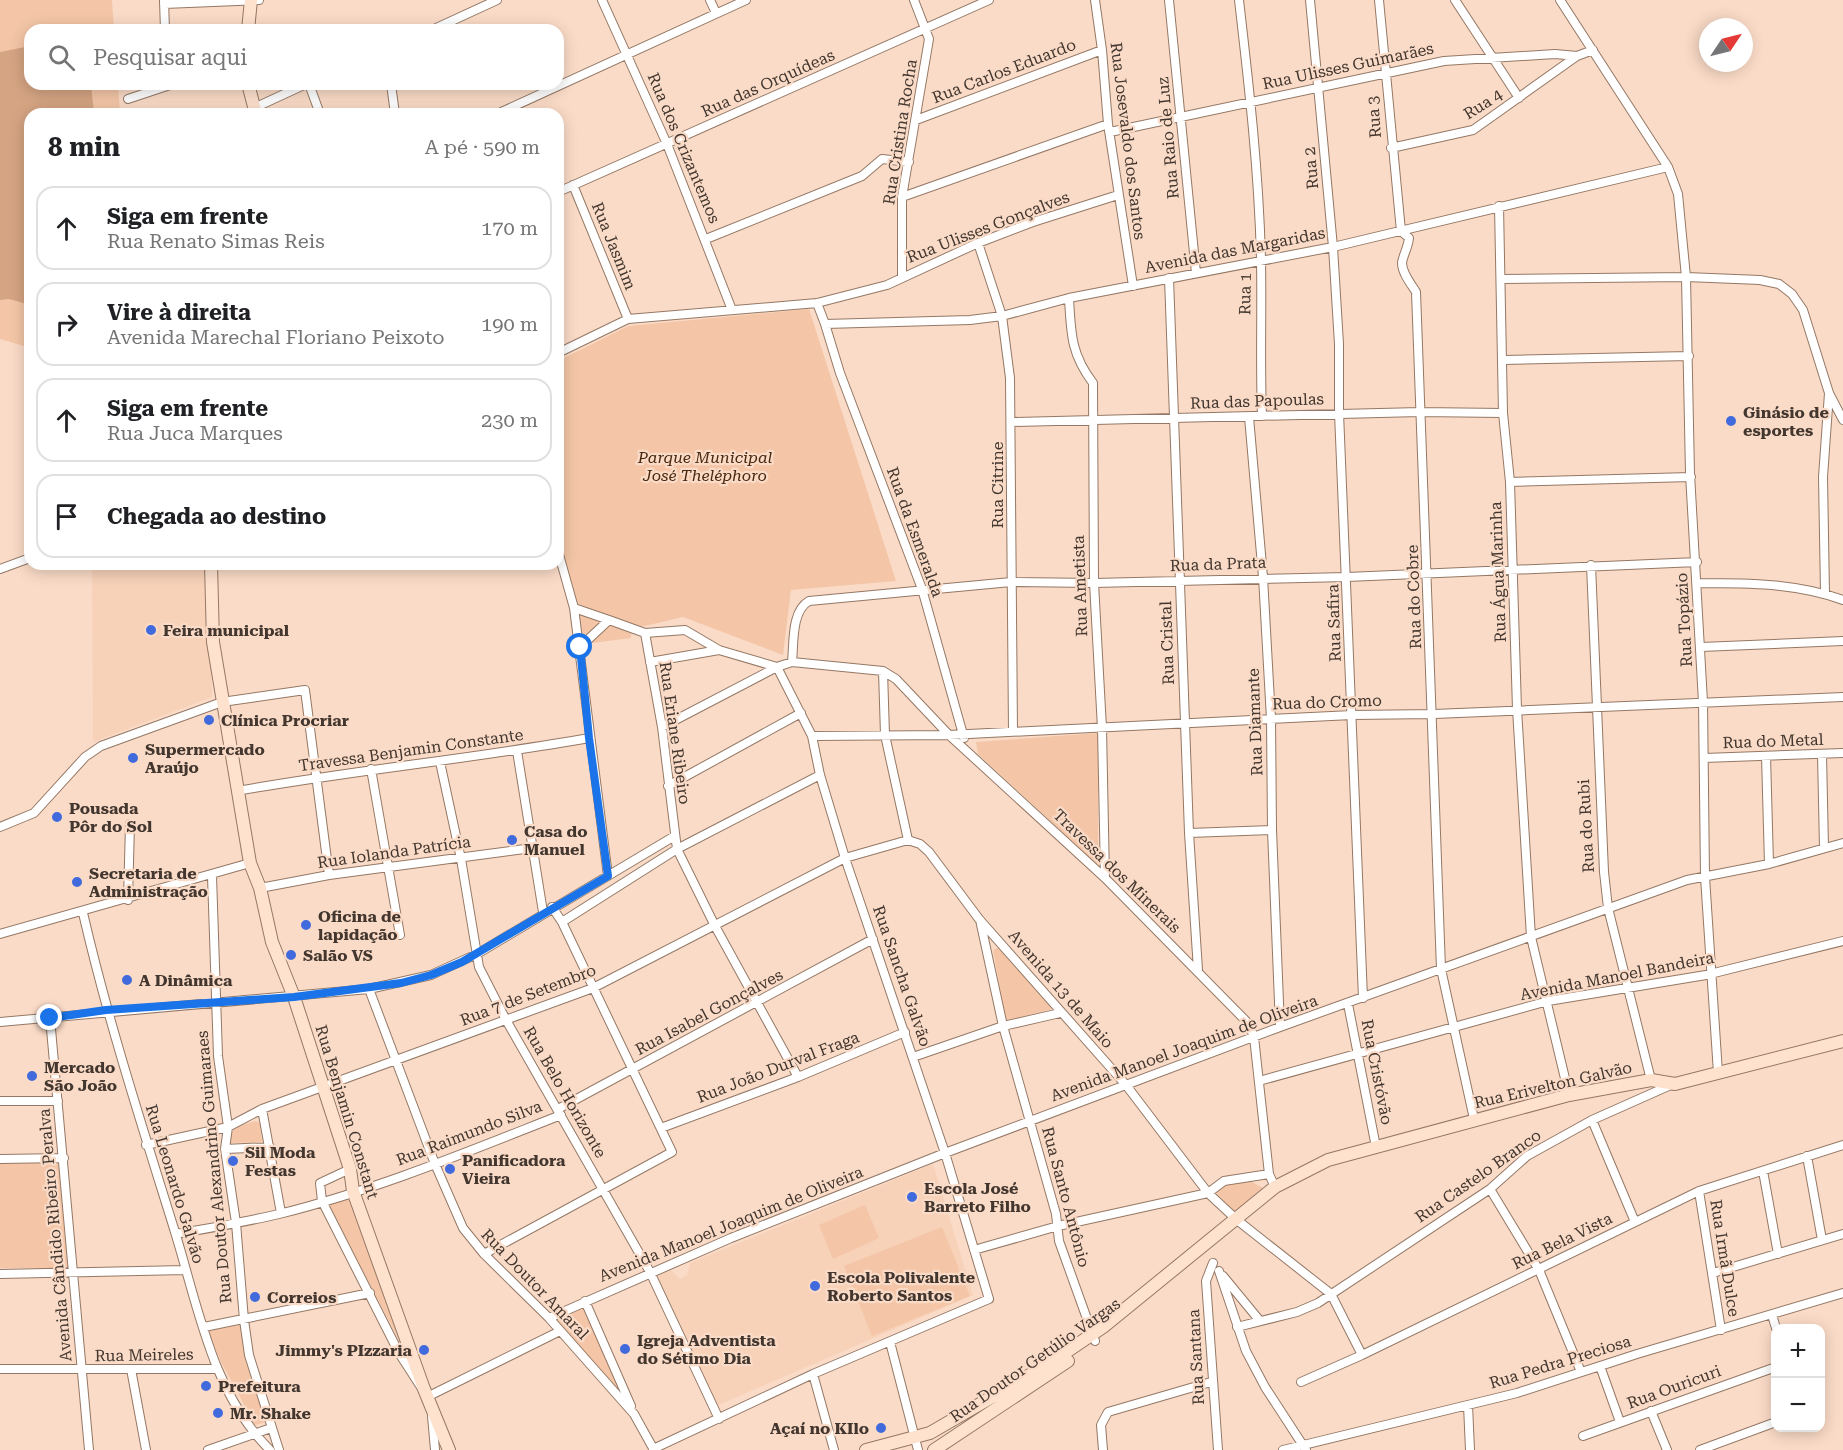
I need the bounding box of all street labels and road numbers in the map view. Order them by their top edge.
street label: Rua Carlos Eduardo [929,35,1079,107]
street label: Rua Ulisses Guimarães [1261,38,1436,93]
street label: Rua Josevaldo dos Santos [1106,41,1150,241]
street label: Rua das Orquídeas [698,45,838,121]
street label: Rua Cristina Rocha [879,58,921,206]
street label: Rua dos Crizantemos [644,70,724,226]
street label: Rua Raio de Luz [1153,76,1183,200]
street label: Rua 4 [1460,85,1506,123]
street label: Rua 3 [1363,95,1385,139]
street label: Rua 2 [1300,146,1322,190]
street label: Rua Ulisses Gonçalves [904,187,1072,267]
street label: Rua Jasmim [588,199,640,293]
street label: Avenida das Margaridas [1143,223,1327,277]
street label: Rua 1 [1235,273,1255,315]
street label: Rua das Papoulas [1190,389,1325,413]
street label: Rua Citrine [988,441,1007,529]
street label: Rua da Esmeralda [883,464,947,600]
street label: Rua Água Marinha [1486,501,1510,643]
street label: Rua Ametista [1069,535,1091,637]
street label: Rua do Cobre [1403,544,1425,650]
street label: Rua da Prata [1170,553,1267,575]
street label: Rua Topázio [1672,572,1696,668]
street label: Rua Safira [1323,583,1345,662]
street label: Rua Cristal [1156,601,1178,685]
street label: Rua Eriane Ribeiro [656,660,694,806]
street label: Rua Diamante [1244,668,1266,776]
street label: Rua do Cromo [1272,691,1382,713]
street label: Travessa Benjamin Constante [297,725,525,775]
street label: Rua do Metal [1722,730,1824,752]
street label: Rua do Rubi [1574,779,1598,873]
street label: Travessa dos Minerais [1049,805,1185,937]
street label: Rua Iolanda Patrícia [316,832,472,872]
street label: Rua Sancha Galvão [869,903,935,1049]
street label: Avenida 13 de Maio [1004,926,1118,1052]
street label: Avenida Manoel Bandeira [1518,948,1716,1004]
street label: Rua 7 de Setembro [457,960,599,1030]
street label: Rua Isabel Gonçalves [632,965,786,1059]
street label: Avenida Manoel Joaquim de Oliveira [1048,991,1321,1105]
street label: Rua Cristóvão [1357,1018,1397,1127]
street label: Rua Benjamin Constant [311,1023,383,1201]
street label: Rua Belo Horizonte [520,1023,610,1161]
street label: Rua João Durval Fraga [694,1027,862,1107]
street label: Rua Doutor Alexandrino Guimaraes [193,1029,235,1304]
street label: Rua Erivelton Galvão [1472,1058,1634,1112]
street label: Rua Raimundo Silva [393,1096,545,1170]
street label: Rua Leonardo Galvão [142,1102,208,1266]
street label: Avenida Cândido Ribeiro Peralva [34,1107,76,1362]
street label: Rua Santo Antônio [1038,1125,1094,1269]
street label: Rua Castelo Branco [1411,1125,1545,1227]
street label: Avenida Manoel Joaquim de Oliveira [596,1162,866,1286]
street label: Rua Irmã Dulce [1706,1198,1744,1318]
street label: Rua Bela Vista [1509,1208,1615,1273]
street label: Rua Doutor Amaral [477,1225,593,1343]
street label: Rua Doutor Getúlio Vargas [946,1294,1124,1426]
street label: Rua Santana [1184,1308,1208,1405]
street label: Rua Pedra Preciosa [1487,1331,1634,1393]
street label: Rua Meireles [94,1345,194,1365]
street label: Rua Ouricuri [1624,1361,1724,1413]

